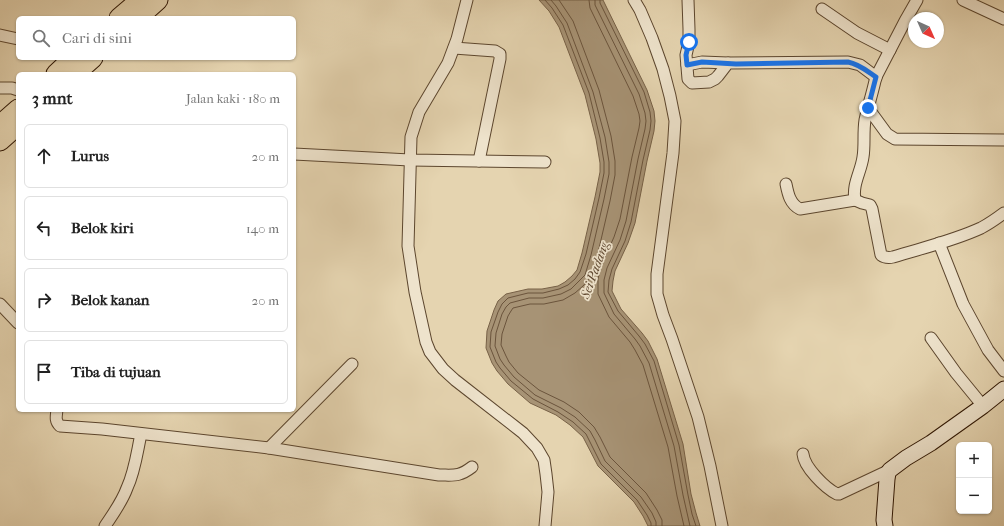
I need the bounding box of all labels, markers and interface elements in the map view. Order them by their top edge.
north arrow [908,12,944,48]
search box [16,16,296,60]
icon: search [30,27,52,49]
text: Cari di sini [62,29,132,47]
route start [680,33,698,51]
text: 3 mnt [32,88,73,108]
text: Jalan kaki · 180 m [186,91,280,106]
route end [859,99,877,117]
icon: ahead [33,145,55,167]
text: Lurus [71,147,109,165]
text: 20 m [252,149,279,164]
icon: left [33,217,55,239]
text: Belok kiri [71,219,134,237]
text: 140 m [246,221,279,236]
water label: Sei Padang [577,239,612,301]
icon: right [33,289,55,311]
text: Belok kanan [71,291,150,309]
text: 20 m [252,293,279,308]
icon: arrive [33,361,55,383]
text: Tiba di tujuan [71,363,161,381]
map controls [956,442,992,514]
button: + [956,442,992,478]
button: − [956,478,992,514]

